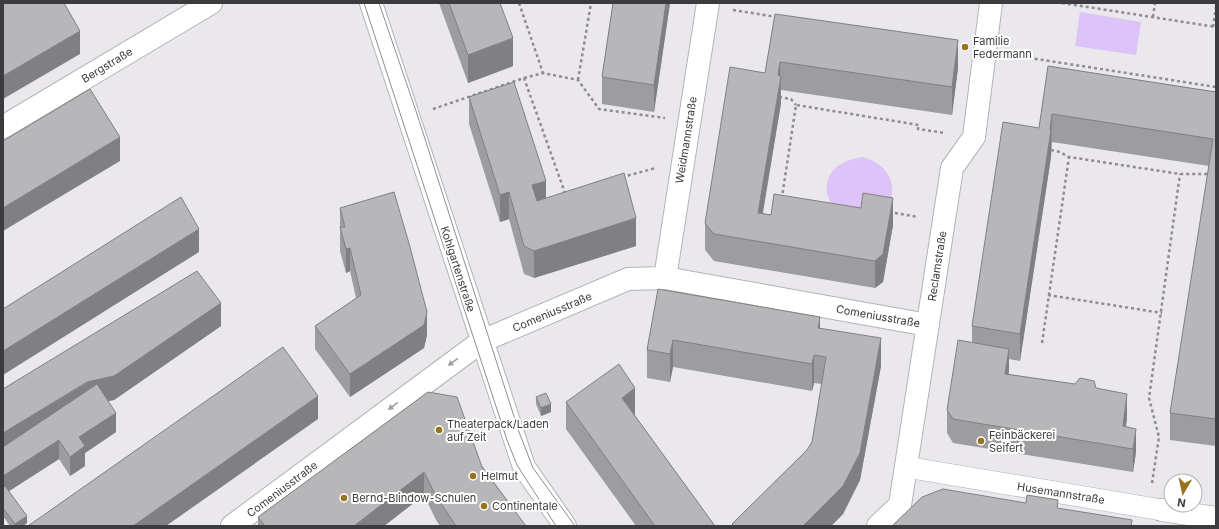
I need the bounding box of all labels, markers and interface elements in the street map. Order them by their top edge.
place label: Familie Federmann [973,34,1032,61]
marker: Familie Federmann [960,42,970,52]
street label: Bergstraße [79,44,135,86]
street label: Weidmannstraße [672,96,700,184]
street label: Kohlgartenstraße [438,224,478,314]
street label: Reclamstraße [925,230,949,302]
street label: Comeniusstraße [510,289,594,335]
street label: Comeniusstraße [835,302,921,330]
one-way arrow [448,358,459,366]
one-way arrow [388,402,399,411]
place label: Theaterpack/Laden auf Zeit [447,417,549,444]
marker: Theaterpack/Laden auf Zeit [434,425,444,435]
place label: Feinbäckerei Seifert [989,428,1055,455]
marker: Feinbäckerei Seifert [976,436,986,446]
street label: Comeniusstraße [244,458,320,520]
place label: Helmut [481,469,518,483]
marker: Helmut [468,471,478,481]
north arrow [1163,473,1203,513]
street label: Husemannstraße [1016,479,1106,507]
place label: Bernd-Blindow-Schulen [352,491,476,505]
marker: Bernd-Blindow-Schulen [339,493,349,503]
text: N [1176,495,1187,510]
place label: Continentale [492,499,558,513]
marker: Continentale [479,501,489,511]

